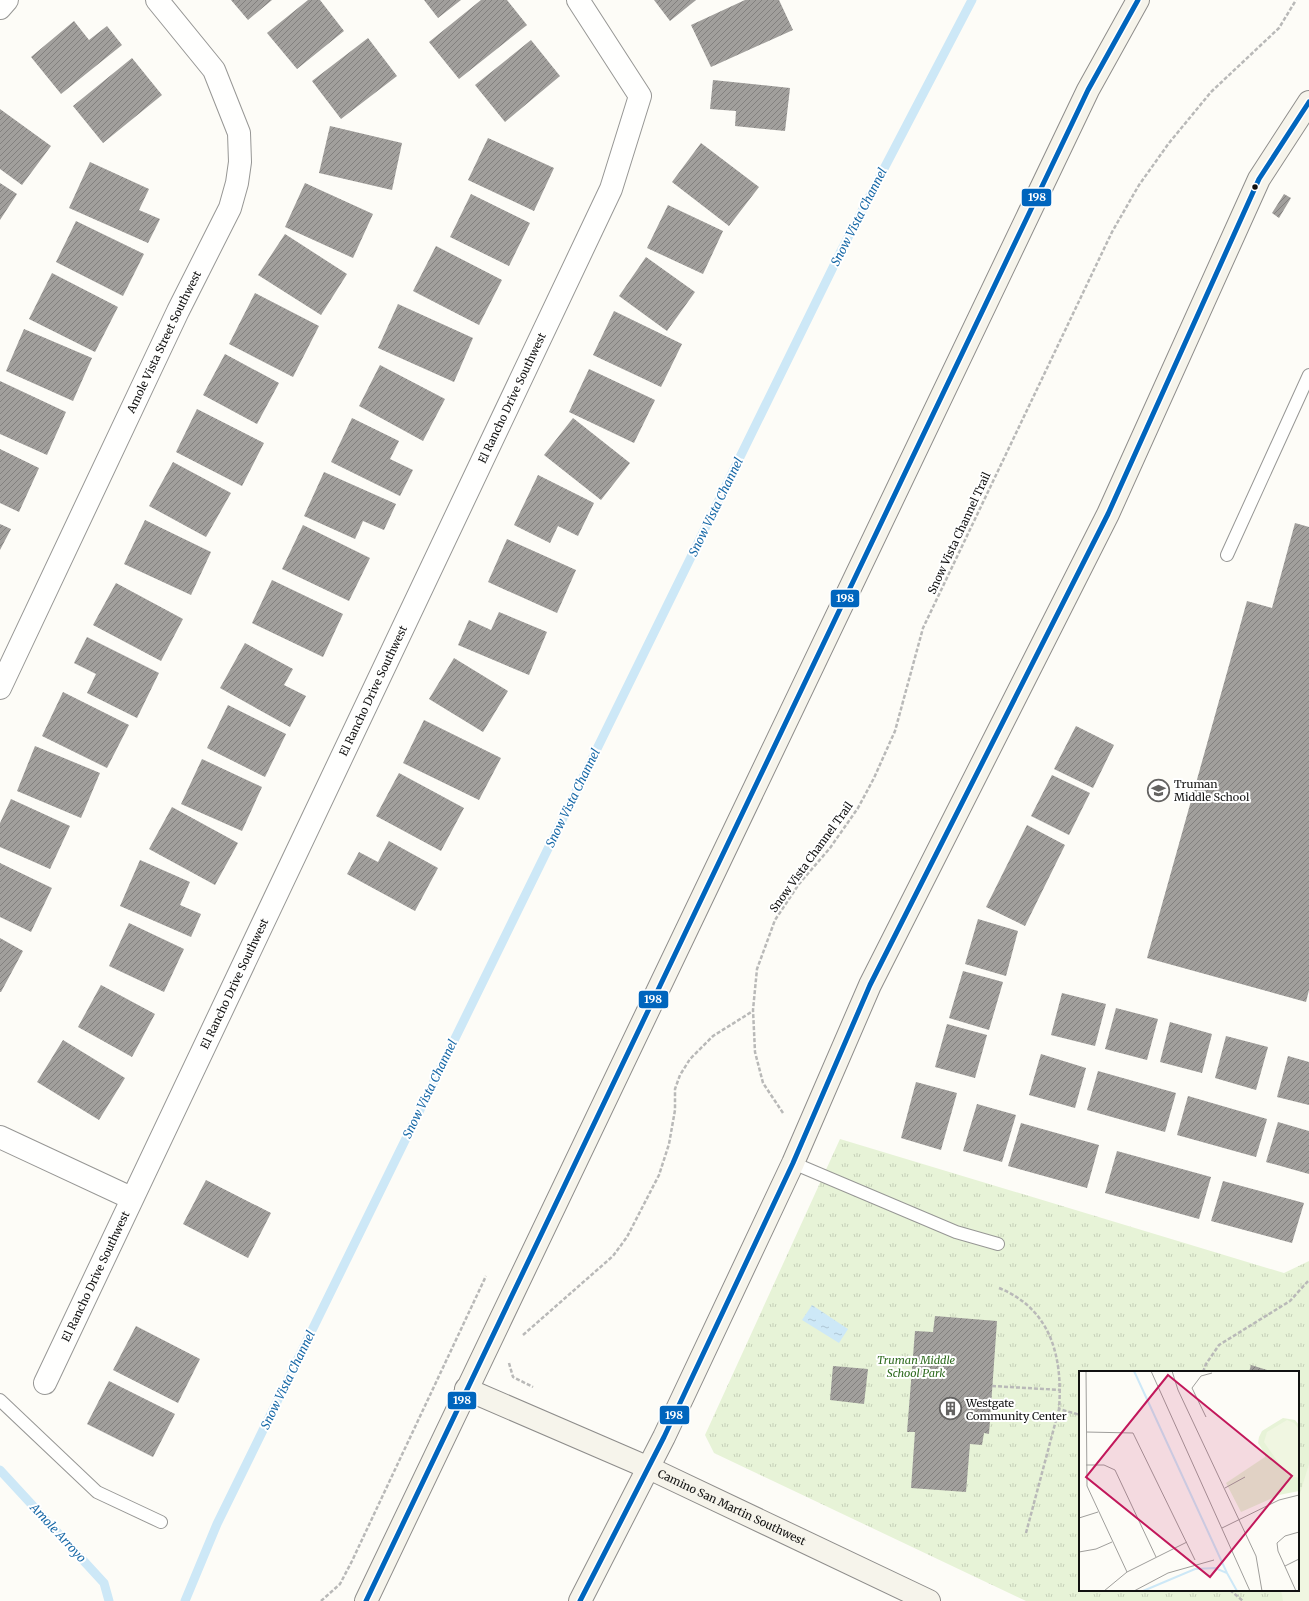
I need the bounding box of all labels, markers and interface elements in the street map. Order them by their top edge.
water label: Snow Vista Channel [827,165,890,268]
unlabelled marker [1250,182,1260,192]
line badge: 198 [1021,188,1052,207]
text: 198 [1028,190,1046,204]
street label: Amole Vista Street Southwest [123,268,204,416]
street label: El Rancho Drive Southwest [475,330,549,466]
water label: Snow Vista Channel [685,455,746,558]
street label: Snow Vista Channel Trail [925,469,994,596]
line badge: 198 [830,589,860,608]
text: 198 [836,591,854,605]
street label: El Rancho Drive Southwest [336,623,410,758]
water label: Snow Vista Channel [542,746,603,849]
school or university icon: Truman Middle School [1145,777,1171,803]
place label: Truman Middle School [1174,777,1250,804]
street label: Snow Vista Channel Trail [766,799,856,915]
street label: El Rancho Drive Southwest [197,915,272,1051]
line badge: 198 [638,990,669,1009]
text: 198 [644,992,662,1006]
water label: Snow Vista Channel [399,1037,460,1140]
street label: El Rancho Drive Southwest [59,1208,133,1344]
water label: Snow Vista Channel [257,1328,318,1431]
park label: Truman Middle School Park [877,1353,955,1380]
inset map [1079,1371,1299,1591]
line badge: 198 [447,1391,477,1410]
text: 198 [453,1393,471,1407]
building icon: Westgate Community Center [937,1396,963,1422]
place label: Westgate Community Center [965,1396,1067,1423]
line badge: 198 [659,1405,690,1425]
text: 198 [665,1408,683,1422]
street label: Camino San Martin Southwest [656,1466,809,1549]
water label: Amole Arroyo [27,1499,90,1565]

